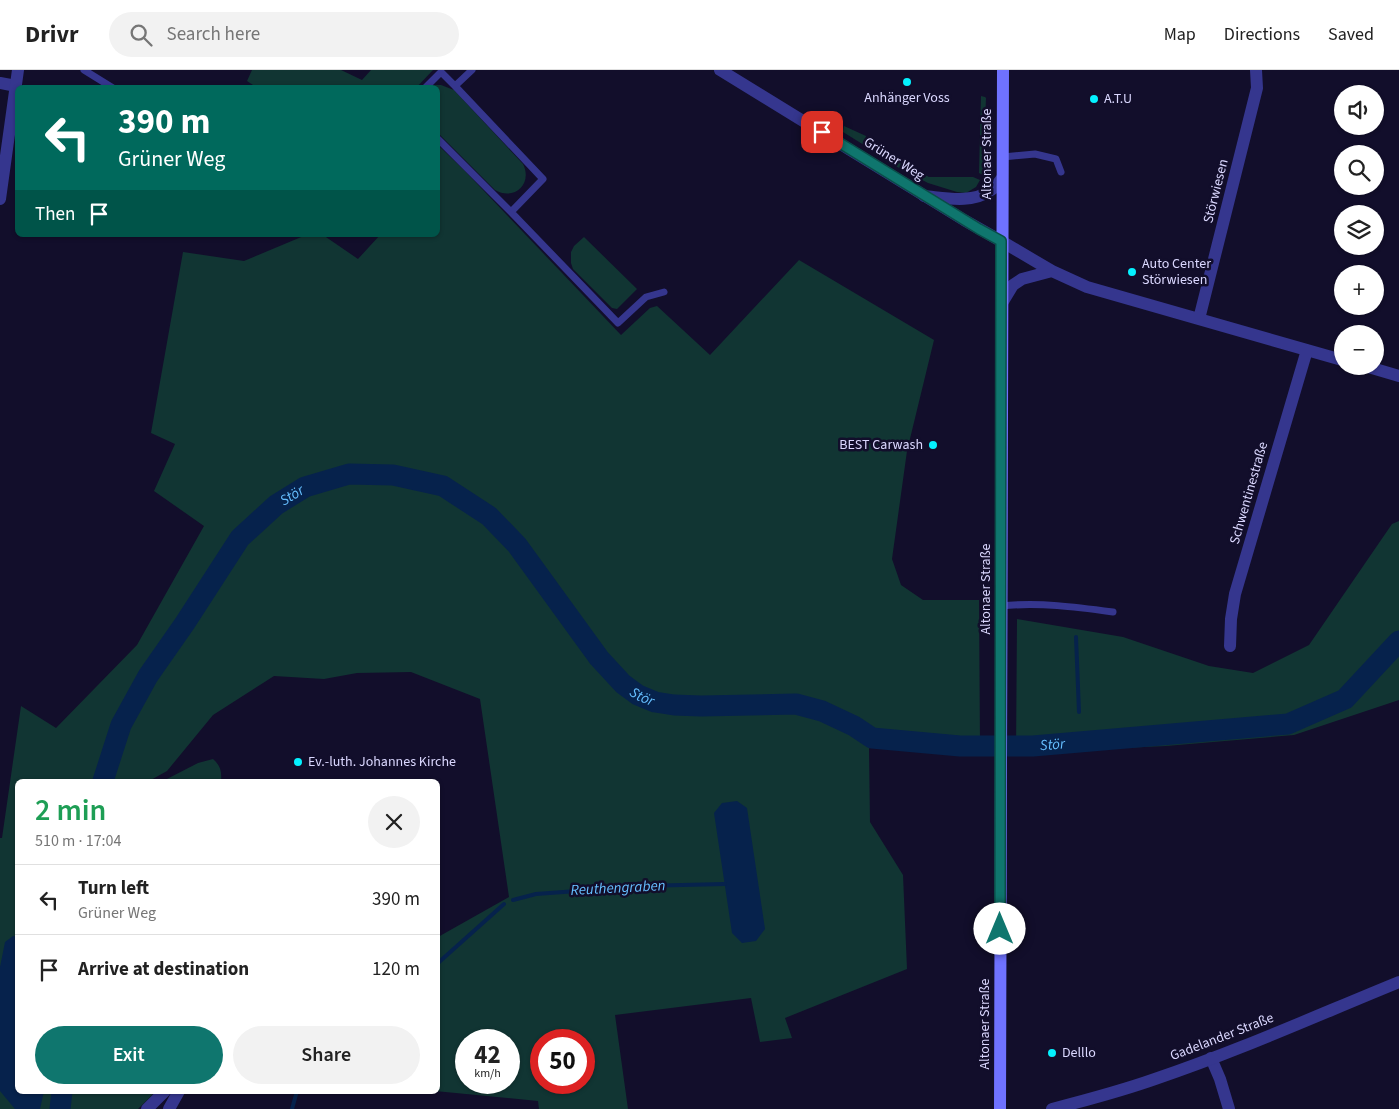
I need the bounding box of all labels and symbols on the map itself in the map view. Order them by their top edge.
marker: Anhänger Voss [901,76,913,88]
place label: Anhänger Voss [864,88,950,108]
place label: A.T.U [1104,89,1132,109]
marker: A.T.U [1088,93,1100,105]
street label: Altonaer Straße [977,108,997,200]
pin [801,111,843,153]
street label: Grüner Weg [860,132,928,186]
street label: Störwiesen [1198,157,1234,225]
place label: Auto Center Störwiesen [1142,254,1211,290]
marker: Auto Center Störwiesen [1126,266,1138,278]
place label: BEST Carwash [839,435,923,455]
marker: BEST Carwash [927,439,939,451]
street label: Schwentinestraße [1225,439,1273,547]
water label: Stör [276,479,309,511]
street label: Altonaer Straße [976,543,996,635]
water label: Stör [625,682,659,712]
water label: Stör [1039,733,1067,756]
place label: Ev.-luth. Johannes Kirche [308,752,456,772]
marker: Ev.-luth. Johannes Kirche [292,756,304,768]
water label: Reuthengraben [570,875,666,901]
position arrow [973,902,1025,954]
street label: Altonaer Straße [975,978,995,1070]
street label: Gadelander Straße [1167,1008,1277,1066]
speed limit sign: 50 [530,1029,595,1094]
place label: Delllo [1062,1043,1096,1063]
marker: Delllo [1046,1047,1058,1059]

